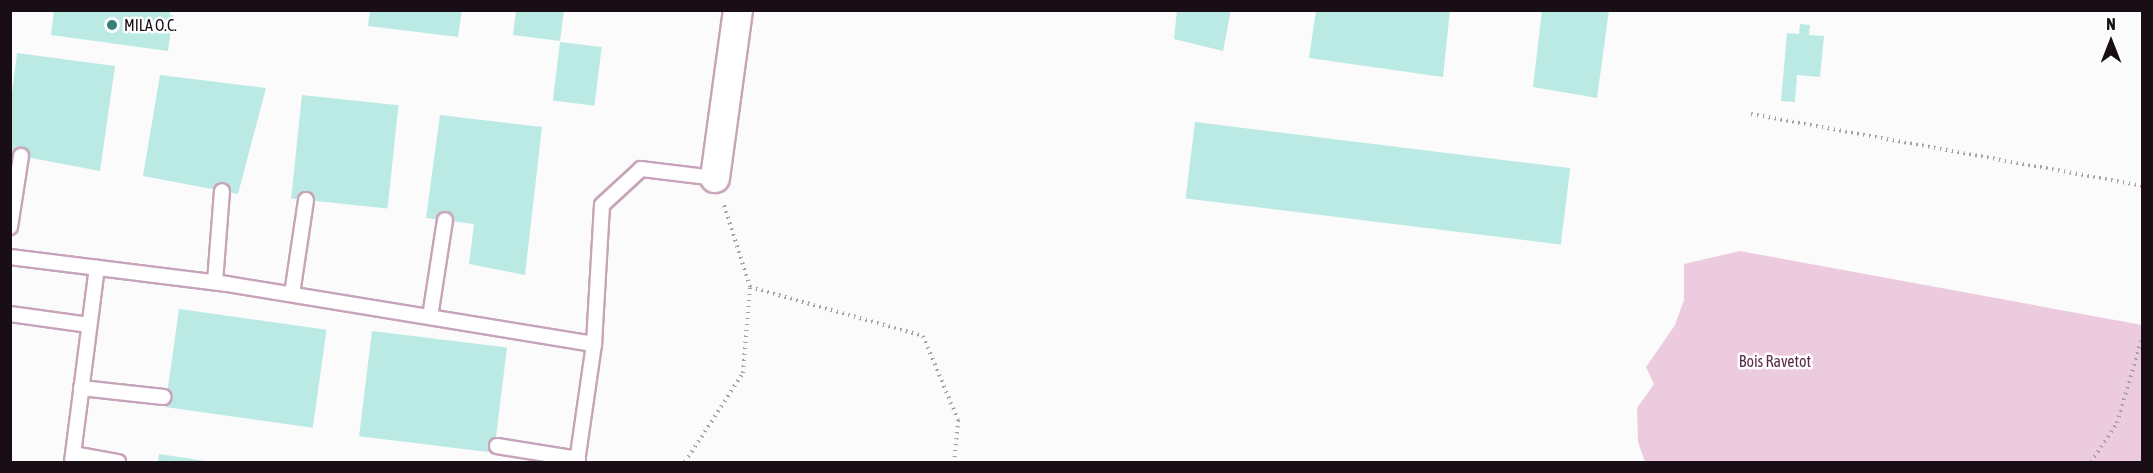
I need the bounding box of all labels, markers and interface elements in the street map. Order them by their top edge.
north arrow [2081,12,2141,72]
place label: MILA O.C. [124,15,177,35]
text: N [2106,15,2116,33]
marker: MILA O.C. [105,18,119,32]
park label: Bois Ravetot [1739,351,1811,371]

